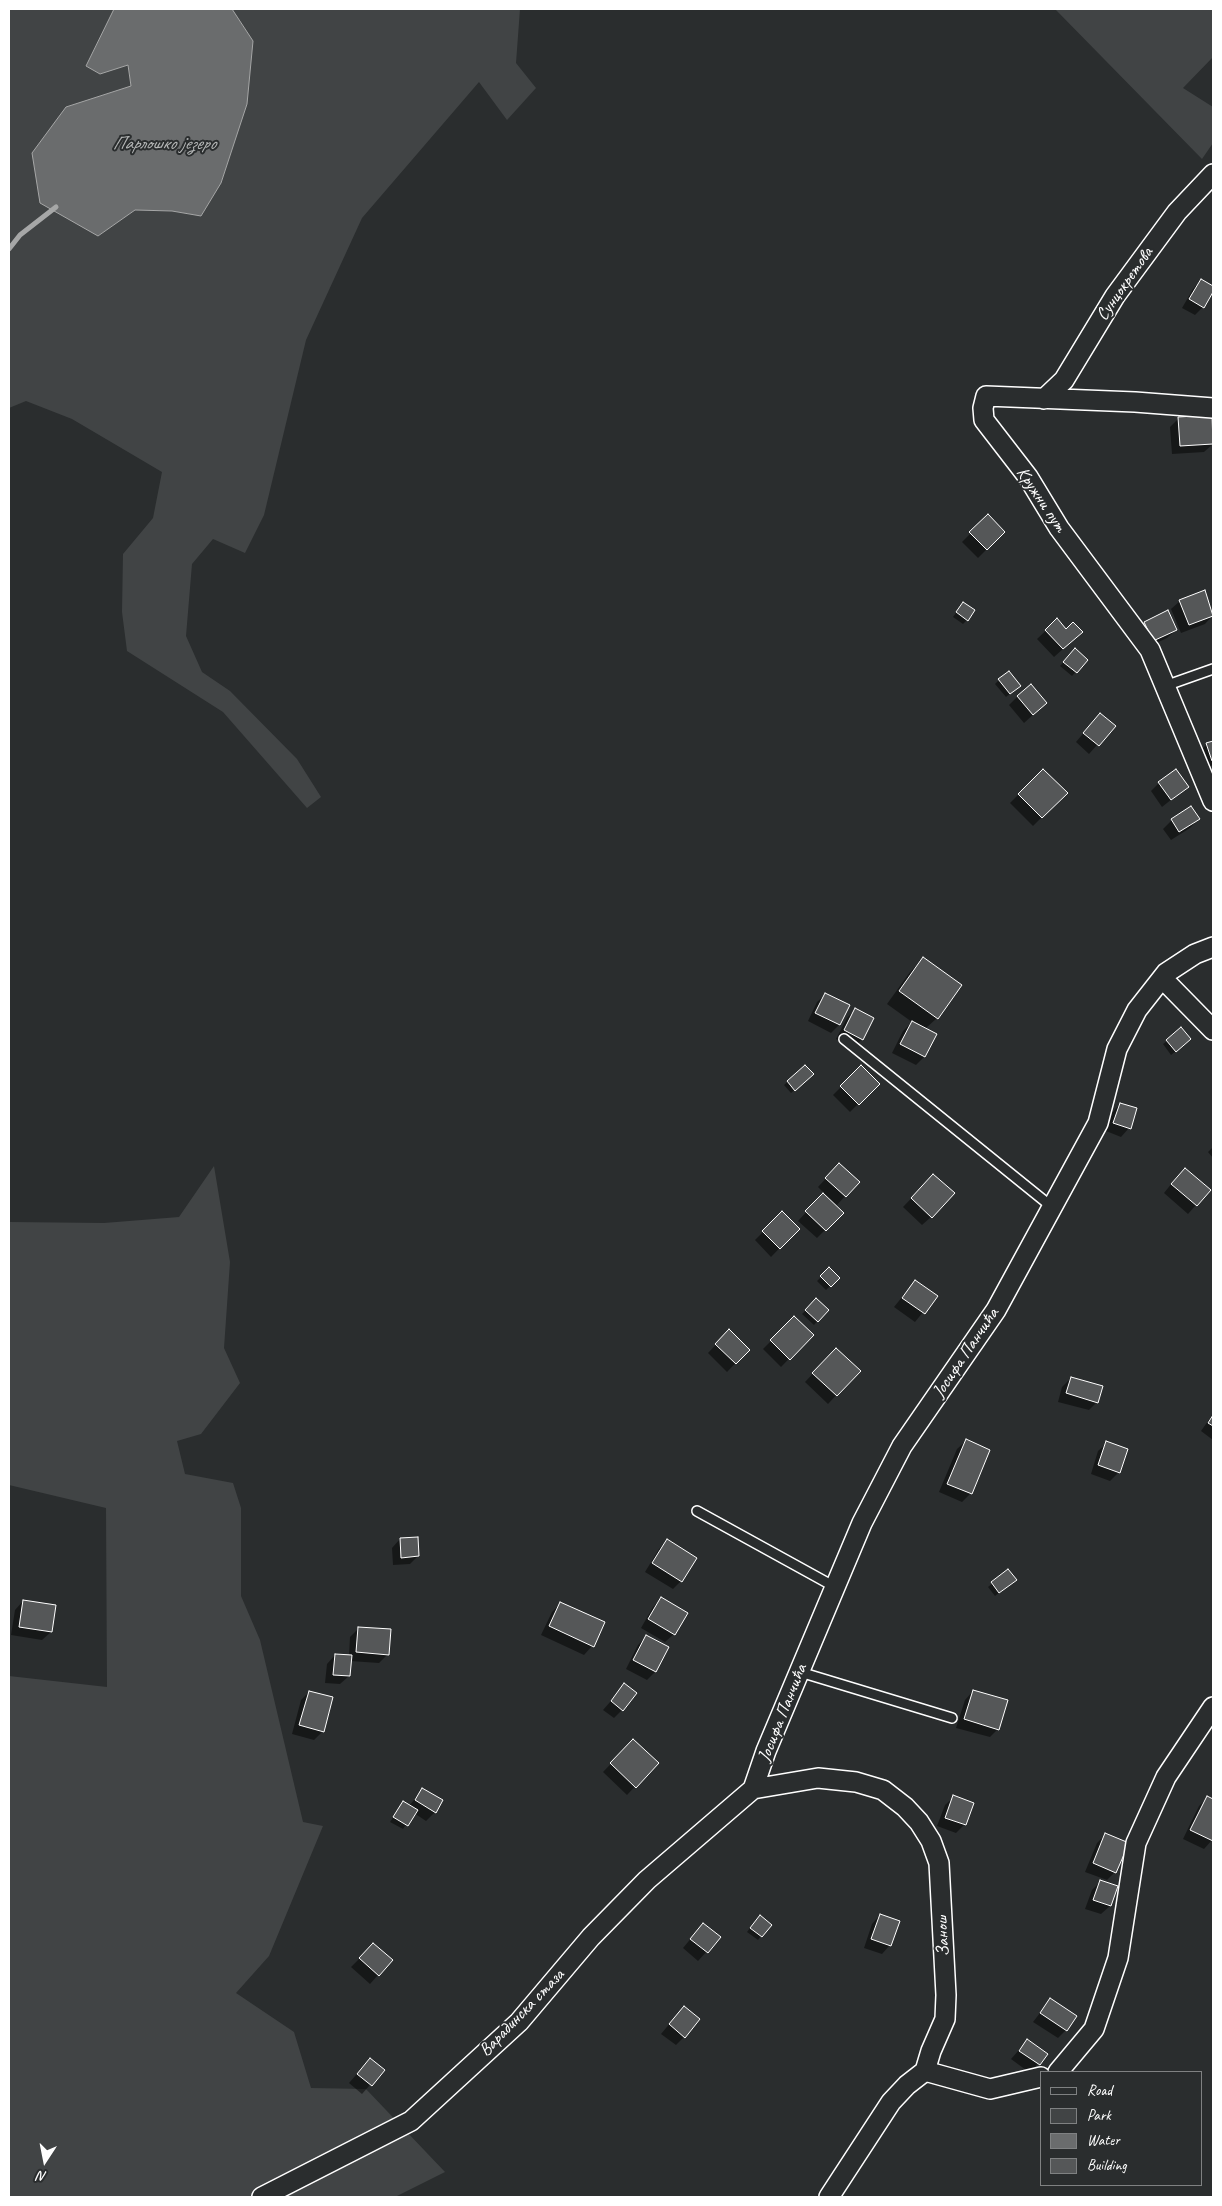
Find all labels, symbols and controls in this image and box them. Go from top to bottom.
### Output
water label: Парлошко језеро [113,133,215,155]
street label: Сунцокретова [1092,243,1158,325]
street label: Кружни пут [1011,463,1071,537]
street label: Јосифа Панчића [928,1304,1004,1402]
street label: Јосифа Панчића [754,1661,812,1765]
street label: Занош [931,1915,955,1957]
street label: Варадинска стаза [475,1965,569,2061]
legend [1040,2071,1202,2186]
text: Road [1087,2081,1112,2100]
text: Park [1087,2106,1111,2125]
text: Water [1087,2131,1120,2150]
north arrow [20,2136,70,2186]
text: Building [1087,2156,1126,2175]
text: N [36,2167,48,2185]

